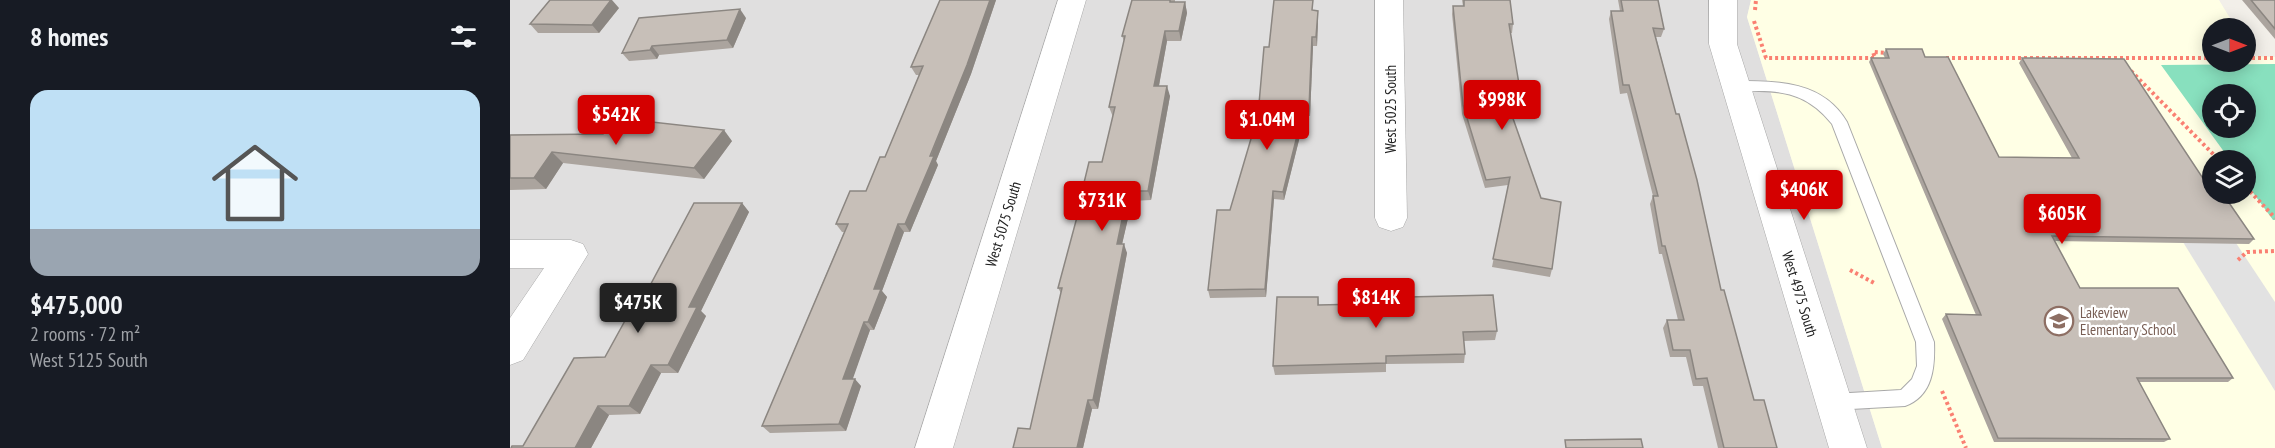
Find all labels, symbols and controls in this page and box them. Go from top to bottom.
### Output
north arrow [2202,18,2256,72]
map controls [2202,18,2256,204]
text: 8 homes [30,20,108,53]
icon: filters [447,20,480,53]
street label: West 5025 South [1381,65,1400,153]
pin: $998K [1460,80,1544,131]
button: locate [2202,84,2256,138]
text: $998K [1478,86,1526,112]
pin: $542K [574,95,658,146]
pin: $1.04M [1218,100,1316,151]
text: $542K [592,101,640,127]
text: $1.04M [1239,106,1295,132]
icon: home [201,129,309,237]
button: layers [2202,150,2256,204]
pin: $406K [1762,170,1846,221]
text: $406K [1780,176,1828,202]
street label: West 5075 South [981,179,1025,269]
pin: $731K [1060,181,1144,232]
text: $731K [1078,187,1126,213]
pin: $605K [2020,194,2104,245]
text: $605K [2038,200,2086,226]
street label: West 4975 South [1778,249,1822,339]
pin: $814K [1334,278,1418,329]
pin: $475K [596,283,680,334]
text: $814K [1352,284,1400,310]
text: $475,000 [30,288,123,321]
text: $475K [614,289,662,315]
place label: Lakeview Elementary School [2080,303,2177,339]
school or university icon: Lakeview Elementary School [2043,305,2075,337]
text: 2 rooms · 72 m² [30,321,140,347]
text: West 5125 South [30,347,148,373]

